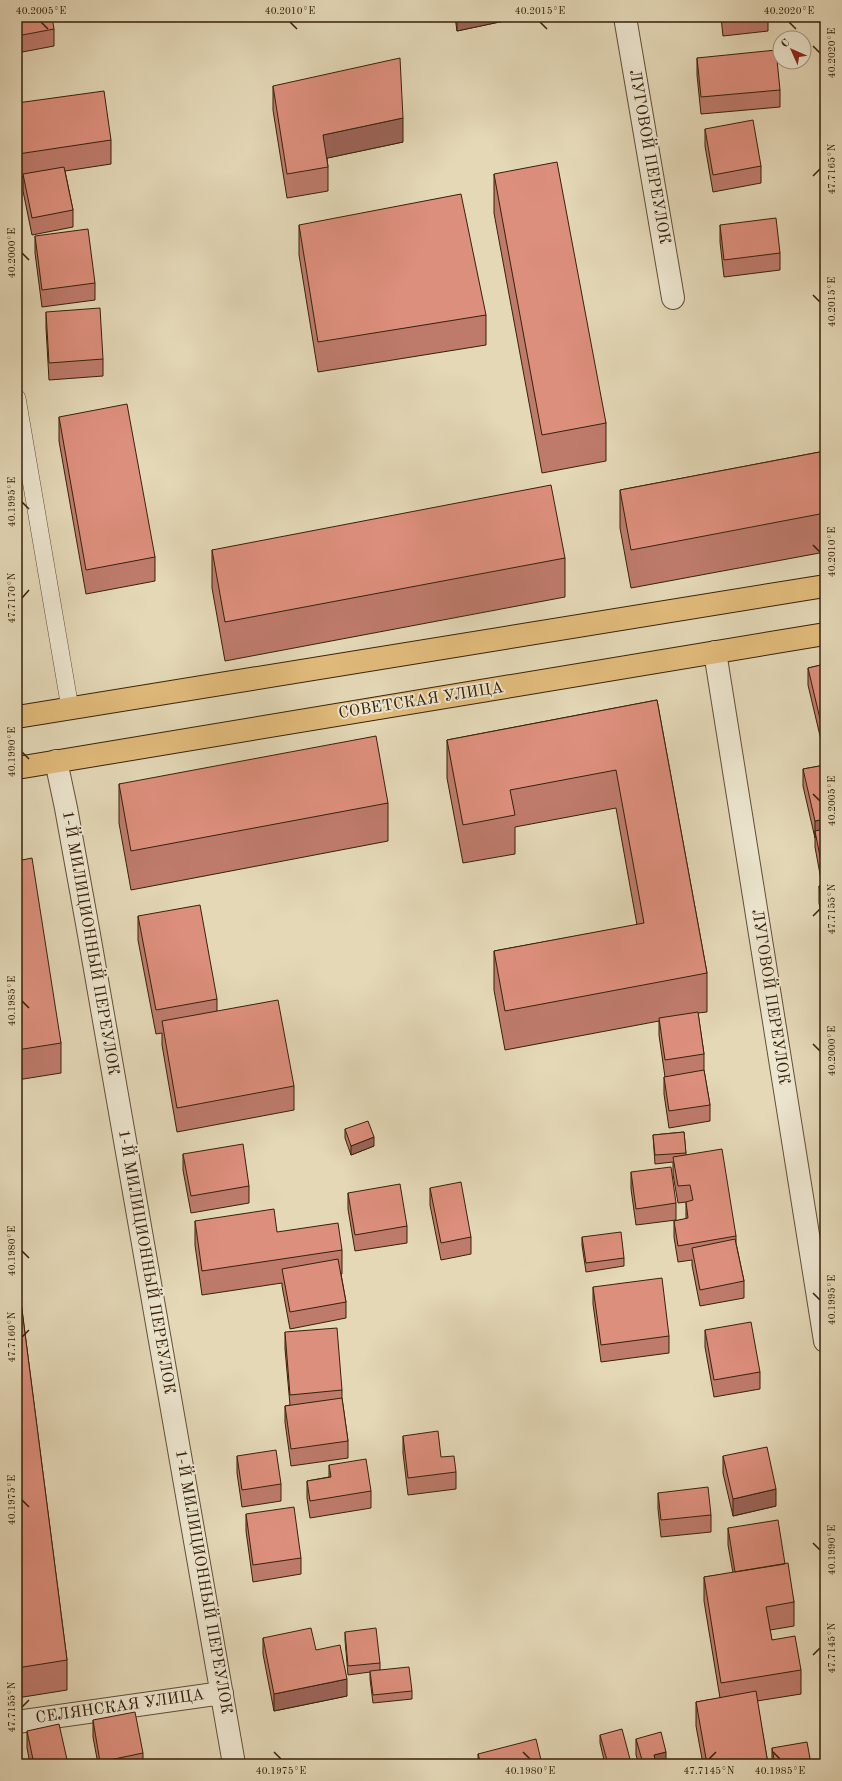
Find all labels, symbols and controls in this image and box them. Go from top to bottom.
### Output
text: 40.2005°E [16,6,66,16]
text: 40.2010°E [265,6,315,16]
text: 40.2015°E [515,6,565,16]
text: 40.2020°E [764,6,814,16]
text: 40.2020°E [827,28,837,78]
north arrow [772,30,812,70]
text: С [780,38,792,50]
street label: ЛУГОВОЙ ПЕРЕУЛОК [626,68,676,246]
text: 47.7165°N [827,143,837,195]
text: 40.2000°E [7,228,17,278]
text: 40.2015°E [827,277,837,327]
text: 40.1995°E [7,477,17,527]
text: 40.2010°E [827,527,837,577]
text: 47.7170°N [7,572,17,624]
street label: СОВЕТСКАЯ УЛИЦА [337,680,505,722]
text: 40.1990°E [7,727,17,777]
text: 40.2005°E [827,776,837,826]
street label: 1-Й МИЛИЦИОННЫЙ ПЕРЕУЛОК [59,809,125,1077]
text: 47.7155°N [827,883,837,935]
street label: ЛУГОВОЙ ПЕРЕУЛОК [748,908,796,1086]
text: 40.1985°E [7,976,17,1026]
text: 40.2000°E [827,1026,837,1076]
street label: 1-Й МИЛИЦИОННЫЙ ПЕРЕУЛОК [115,1128,181,1396]
text: 40.1980°E [7,1226,17,1276]
text: 40.1995°E [827,1275,837,1325]
text: 47.7160°N [7,1311,17,1363]
street label: 1-Й МИЛИЦИОННЫЙ ПЕРЕУЛОК [172,1448,238,1716]
text: 40.1975°E [7,1475,17,1525]
text: 40.1990°E [827,1525,837,1575]
text: 47.7145°N [827,1622,837,1674]
text: 47.7155°N [7,1681,17,1733]
street label: СЕЛЯНСКАЯ УЛИЦА [35,1687,205,1727]
text: 40.1975°E [256,1766,306,1776]
text: 40.1980°E [505,1766,555,1776]
text: 47.7145°N [683,1766,735,1776]
text: 40.1985°E [755,1766,805,1776]

